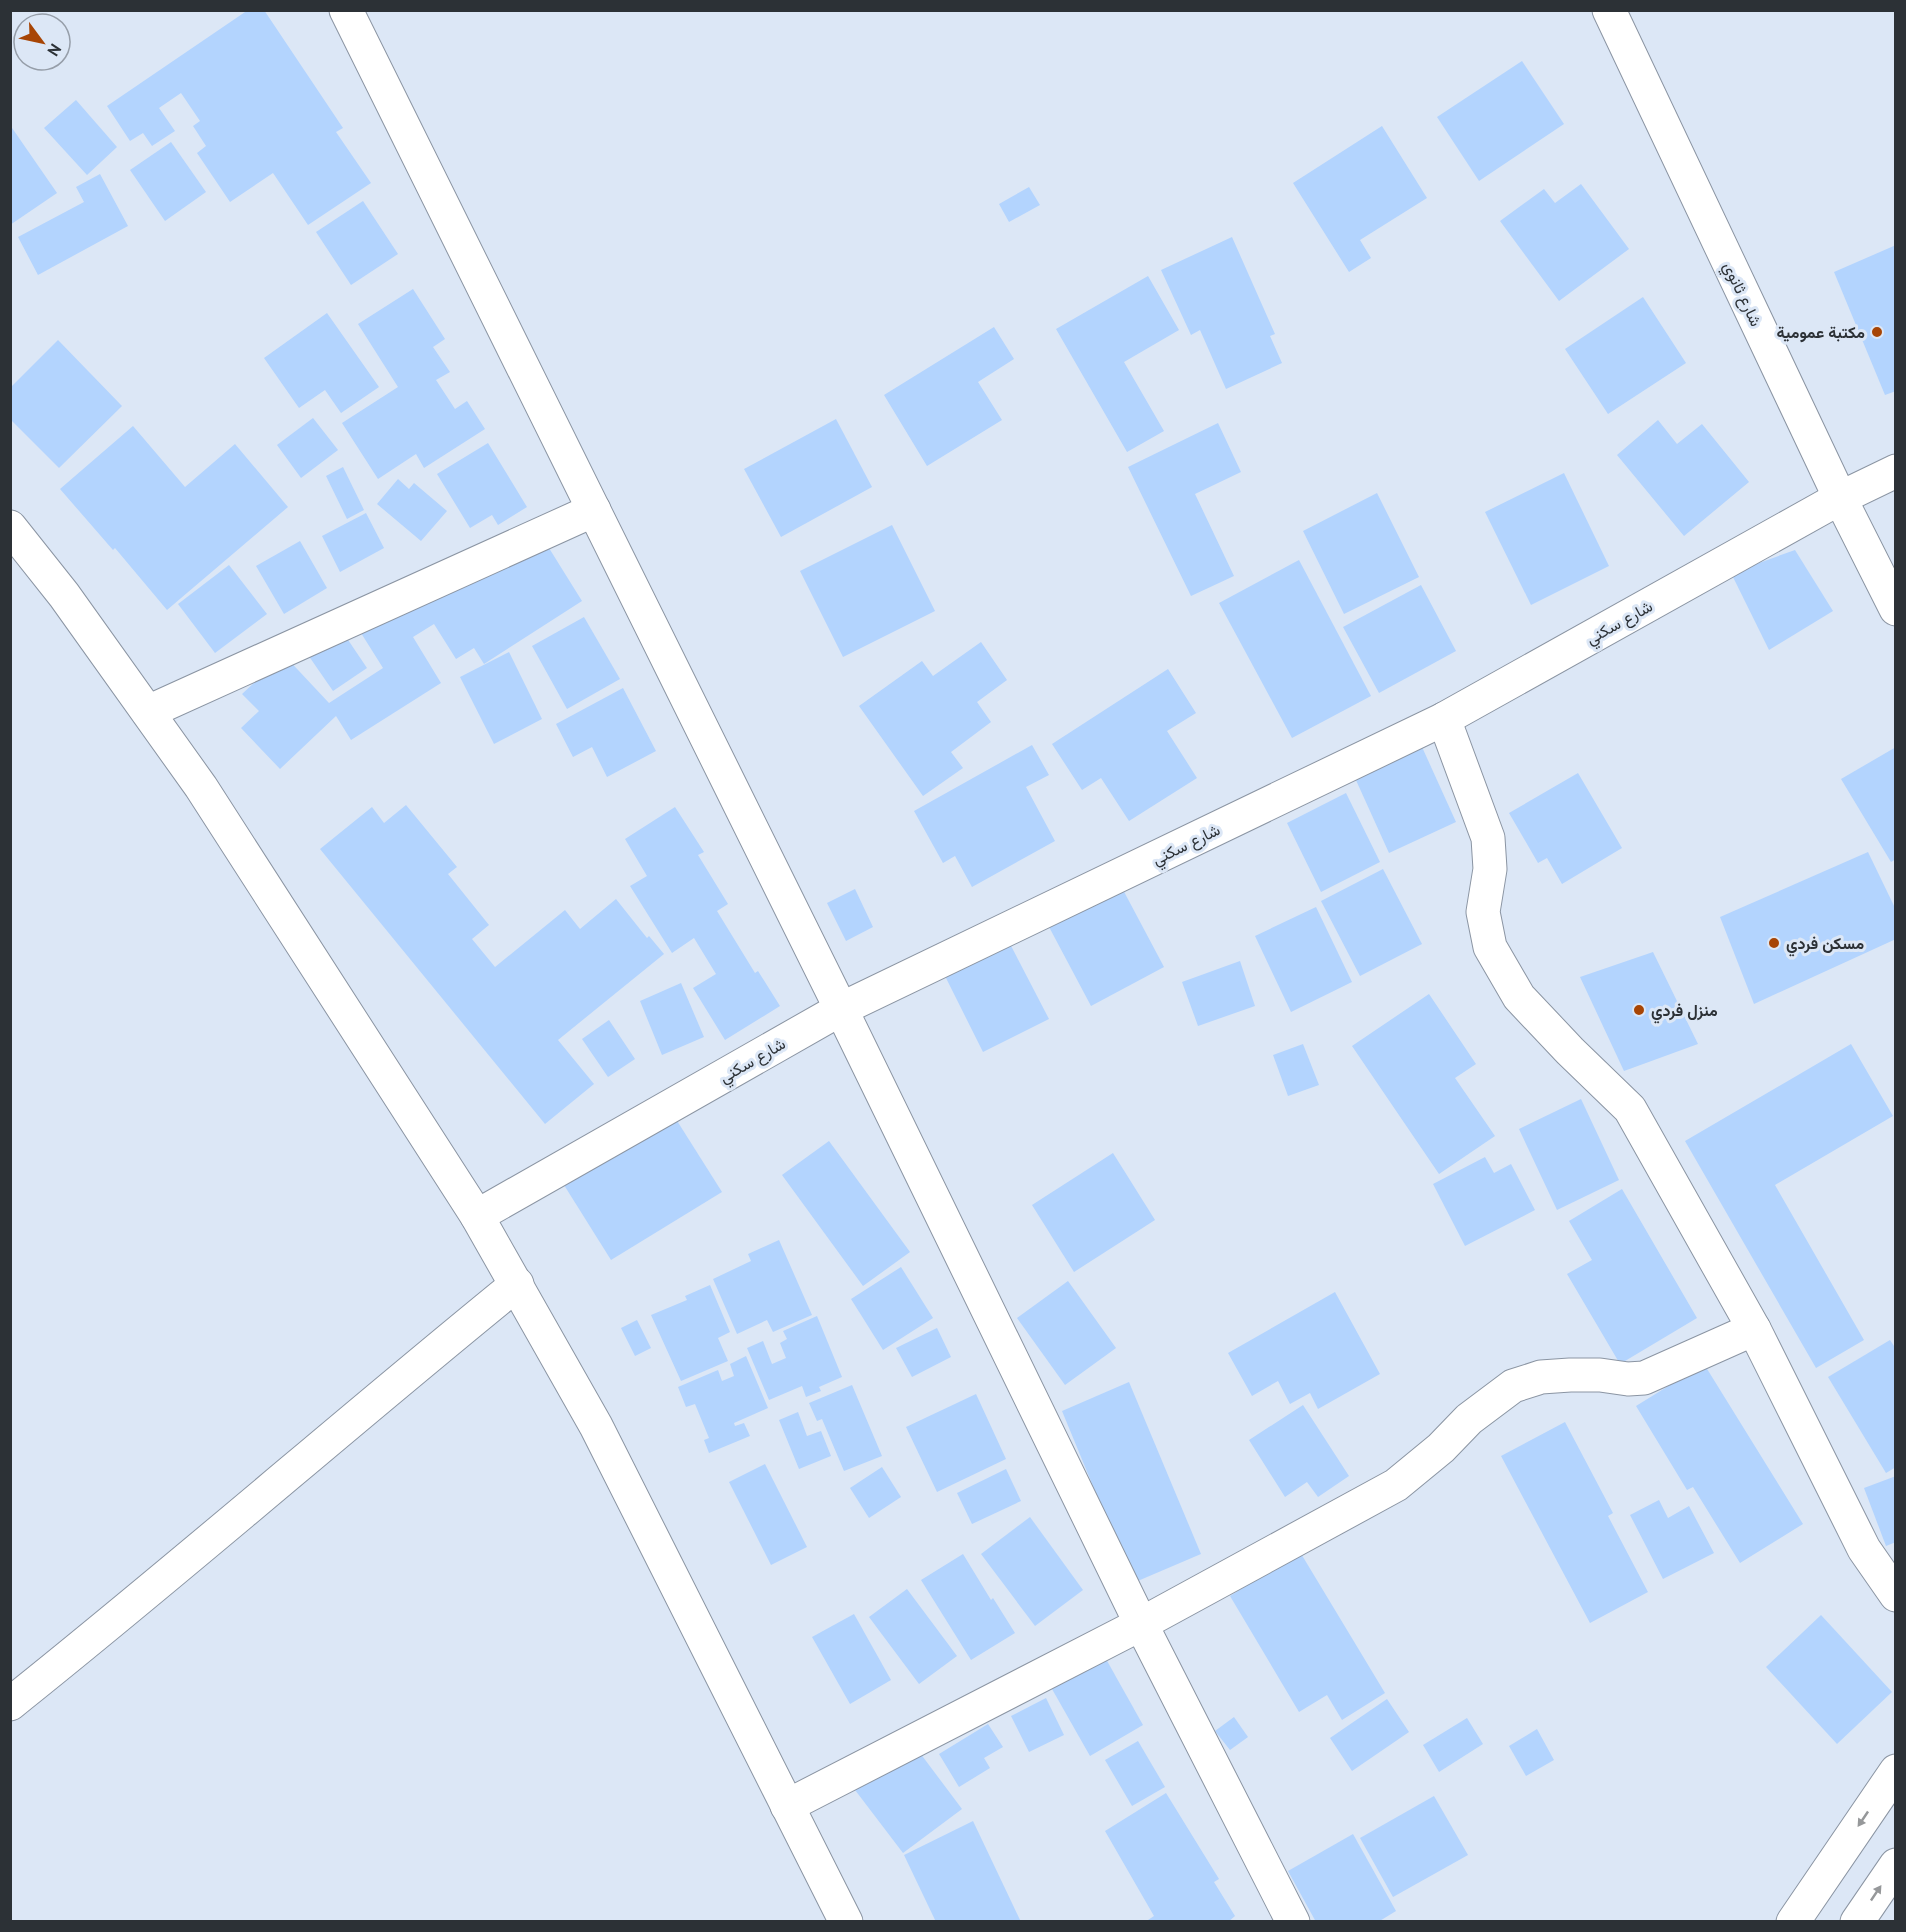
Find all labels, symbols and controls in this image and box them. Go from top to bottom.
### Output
north arrow [12,12,72,72]
text: N [43,40,66,60]
street label: شارع ثانوي [1716,259,1767,331]
place label: مكتبة عمومية [1776,322,1865,343]
marker: مكتبة عمومية [1870,325,1884,339]
street label: شارع سكني [1582,596,1658,652]
street label: شارع سكني [1149,819,1225,873]
place label: مسكن فردي [1786,933,1865,957]
marker: مسكن فردي [1767,936,1781,950]
place label: منزل فردي [1651,1000,1718,1024]
marker: منزل فردي [1632,1003,1646,1017]
street label: شارع سكني [715,1033,791,1090]
one-way arrow [1858,1811,1869,1827]
one-way arrow [1870,1886,1882,1902]

